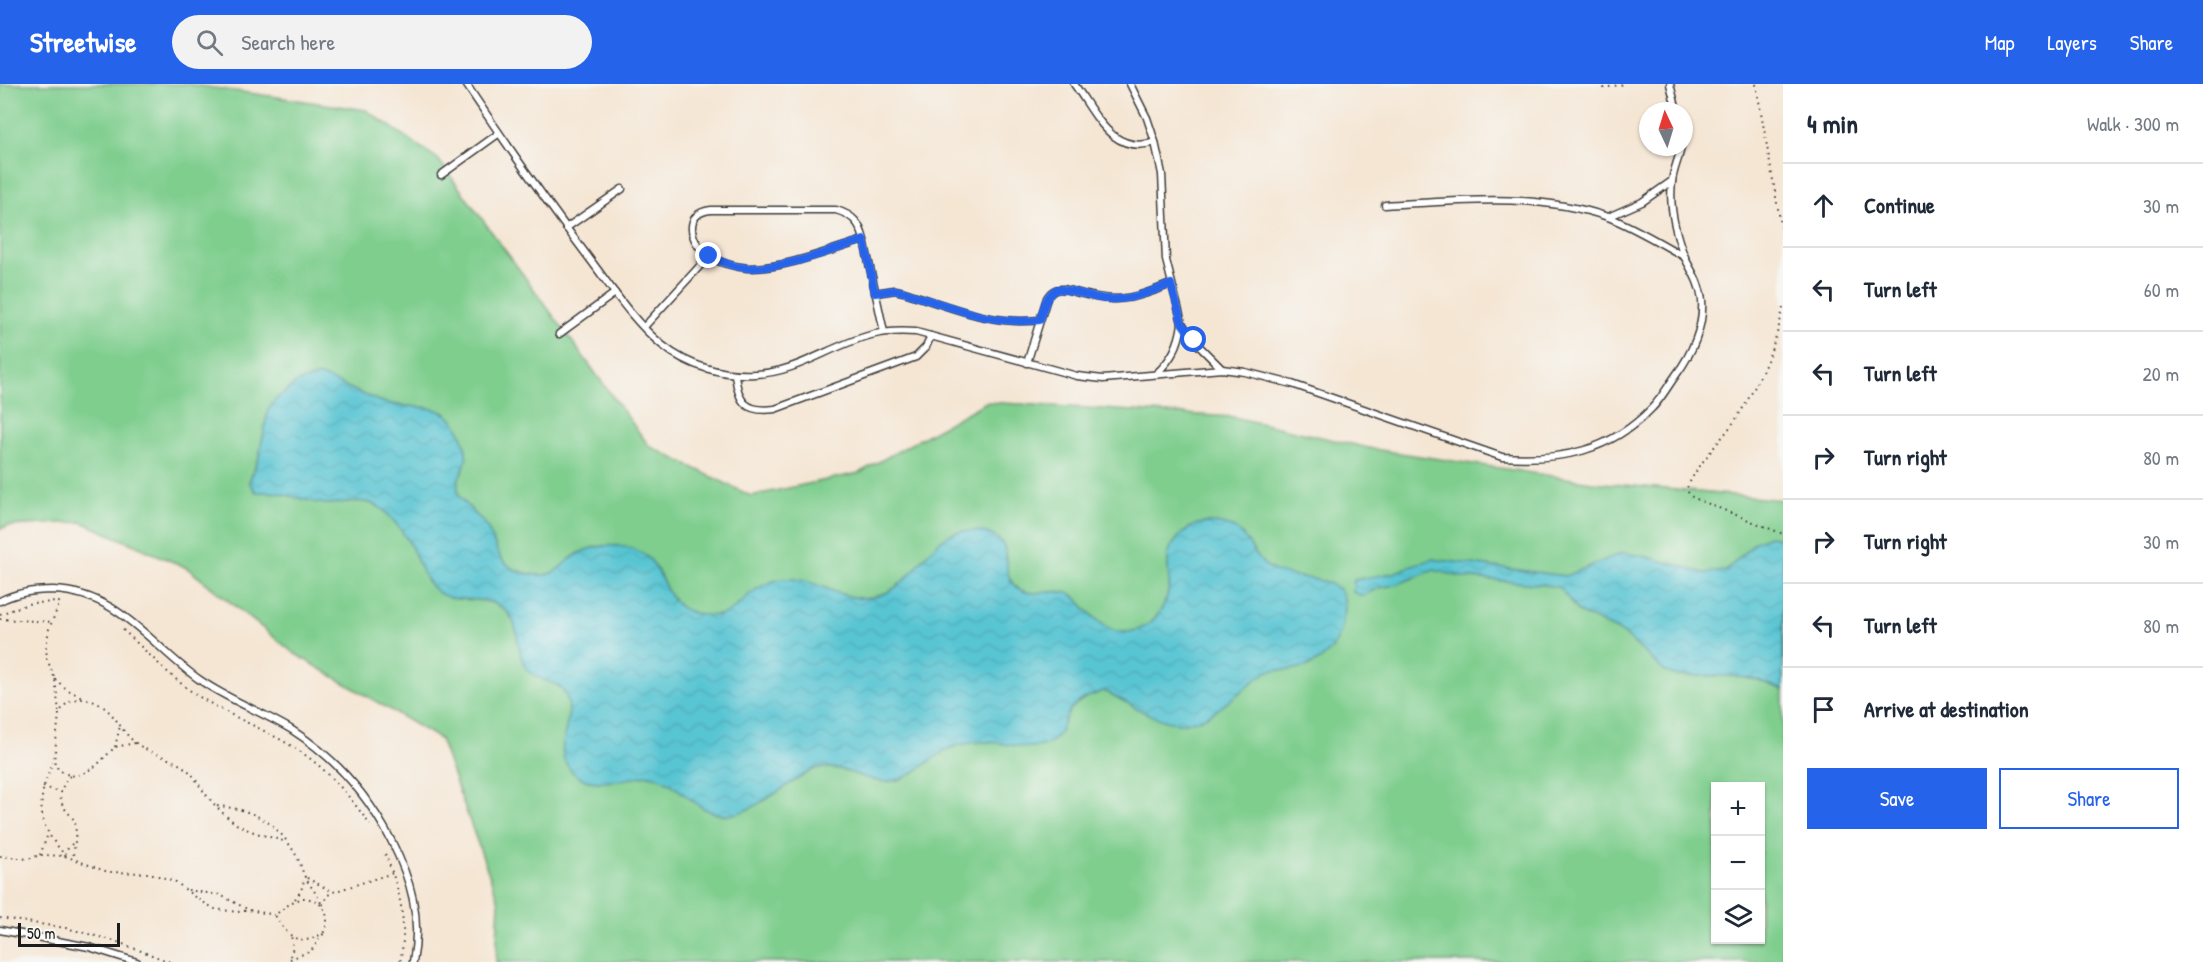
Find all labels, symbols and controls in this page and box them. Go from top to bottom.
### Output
search box [172,15,592,69]
text: Streetwise [30,23,136,61]
icon: search [193,26,226,59]
text: Search here [241,27,335,57]
text: Map [1985,28,2014,57]
text: Layers [2047,28,2097,57]
text: Share [2130,28,2173,57]
north arrow [1639,102,1693,156]
text: 4 min [1807,106,1858,141]
text: Walk · 300 m [2087,110,2179,137]
icon: ahead [1807,189,1840,222]
text: Continue [1864,190,1935,220]
text: 30 m [2143,192,2179,219]
route end [695,242,721,268]
icon: left [1807,273,1840,306]
text: Turn left [1864,274,1937,304]
text: 60 m [2144,276,2179,303]
route start [1180,326,1206,352]
icon: left [1807,357,1840,390]
text: Turn left [1864,358,1937,388]
text: 20 m [2142,360,2179,387]
icon: right [1807,441,1840,474]
text: Turn right [1864,442,1947,472]
text: 80 m [2143,444,2179,471]
icon: right [1807,525,1840,558]
text: Turn right [1864,526,1947,556]
text: 30 m [2143,528,2179,555]
icon: left [1807,609,1840,642]
text: Turn left [1864,610,1937,640]
text: 80 m [2143,612,2179,639]
icon: arrive [1807,693,1840,726]
text: Arrive at destination [1864,694,2029,724]
button: Save [1807,768,1987,829]
button: Share [1999,768,2179,829]
map controls [1711,782,1765,944]
button: + [1711,782,1765,836]
button: − [1711,836,1765,890]
button: layers [1711,890,1765,944]
scale bar [18,920,120,948]
text: 50 m [27,922,56,944]

